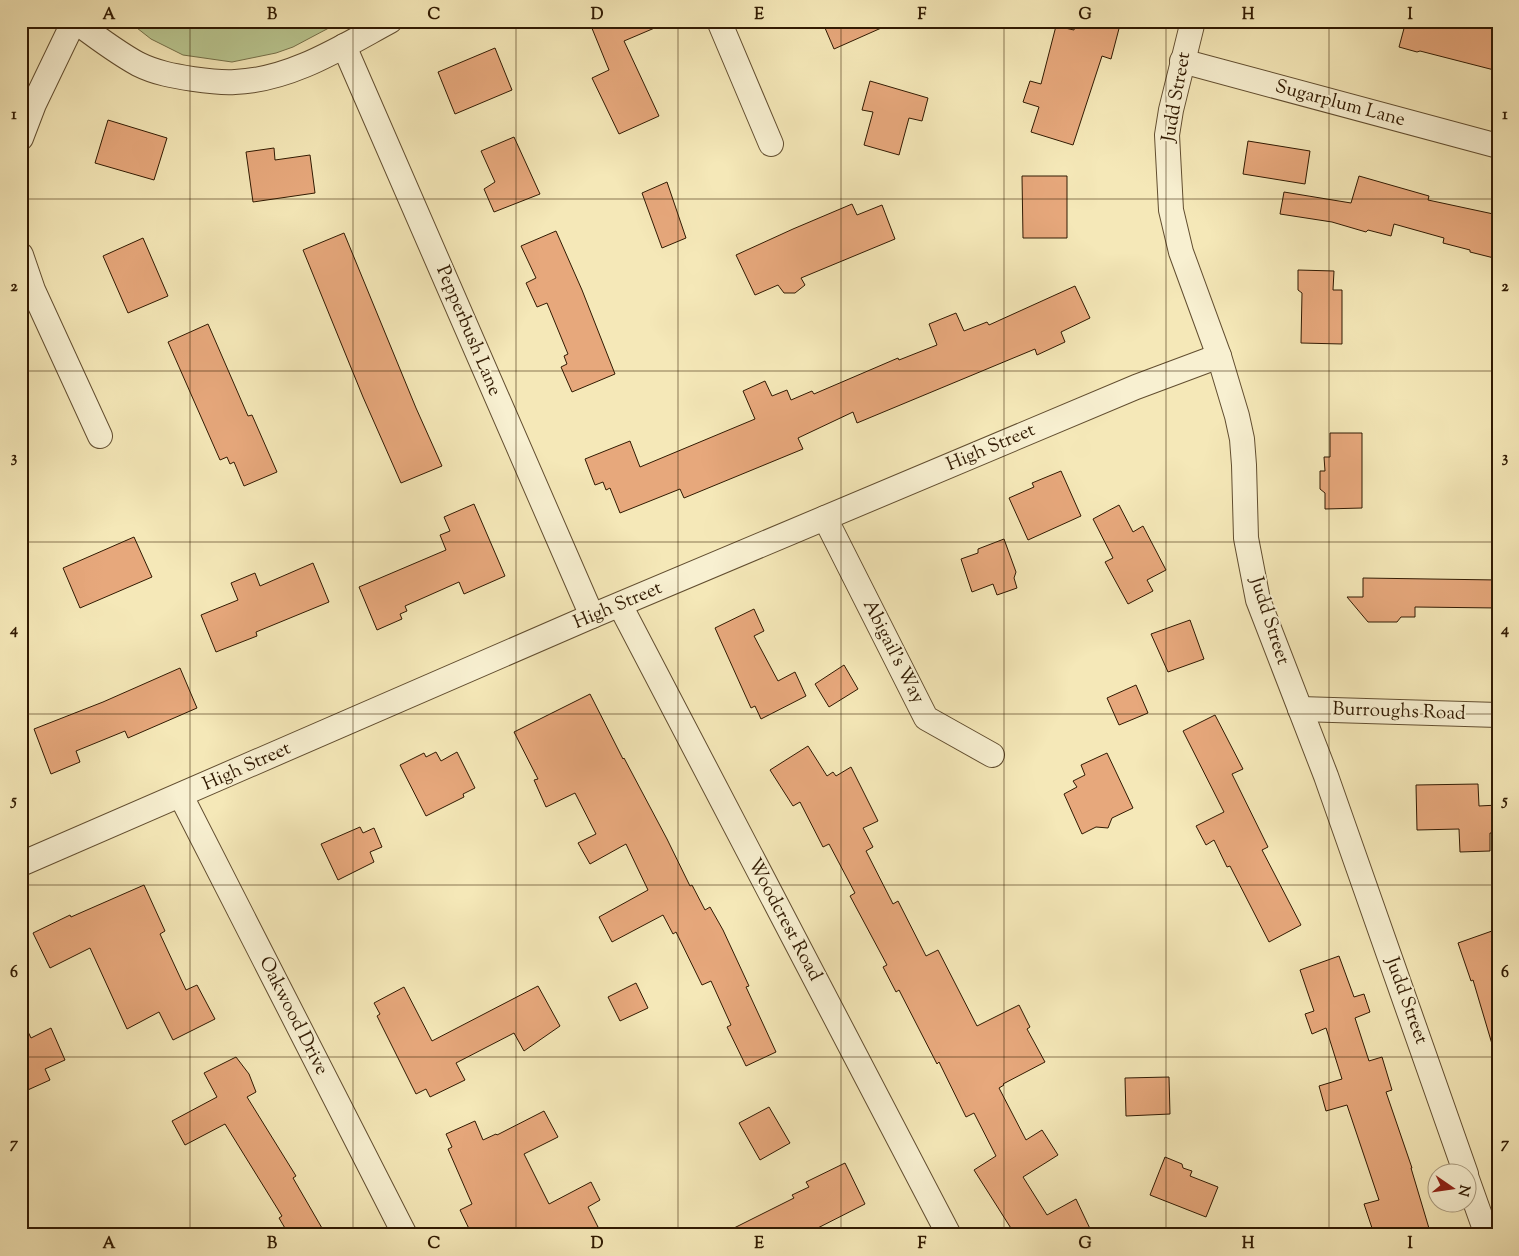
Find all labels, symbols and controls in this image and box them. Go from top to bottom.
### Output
text: A [103,4,116,27]
text: B [267,4,277,27]
text: C [428,4,441,27]
text: D [591,4,604,27]
text: E [754,4,764,27]
text: F [918,4,927,27]
text: G [1078,4,1092,27]
text: H [1242,4,1255,27]
text: I [1407,4,1413,27]
street label: Judd Street [1156,49,1198,145]
street label: Sugarplum Lane [1272,74,1408,134]
text: 1 [11,104,17,127]
text: 1 [1502,104,1508,127]
street label: Pepperbush Lane [428,262,508,401]
text: 2 [10,276,18,299]
text: 2 [1501,276,1509,299]
street label: High Street [943,417,1040,479]
text: 3 [11,447,18,470]
text: 3 [1502,447,1509,470]
street label: Judd Street [1242,573,1296,669]
street label: High Street [570,575,667,637]
street label: Abigail's Way [855,595,931,709]
text: 4 [9,619,18,642]
text: 4 [1500,619,1509,642]
street label: Burroughs Road [1332,696,1466,728]
street label: High Street [199,735,296,798]
text: 5 [9,790,17,813]
text: 5 [1500,790,1508,813]
street label: Woodcrest Road [740,854,828,987]
street label: Oakwood Drive [251,952,335,1080]
street label: Judd Street [1377,953,1434,1049]
text: 6 [10,962,18,985]
text: 6 [1501,962,1509,985]
text: 7 [10,1133,19,1156]
text: 7 [1501,1133,1510,1156]
north arrow [1426,1164,1476,1214]
text: N [1452,1183,1474,1198]
text: A [103,1233,116,1256]
text: B [267,1233,277,1256]
text: C [428,1233,441,1256]
text: D [591,1233,604,1256]
text: E [754,1233,764,1256]
text: F [918,1233,927,1256]
text: G [1078,1233,1092,1256]
text: H [1242,1233,1255,1256]
text: I [1407,1233,1413,1256]

